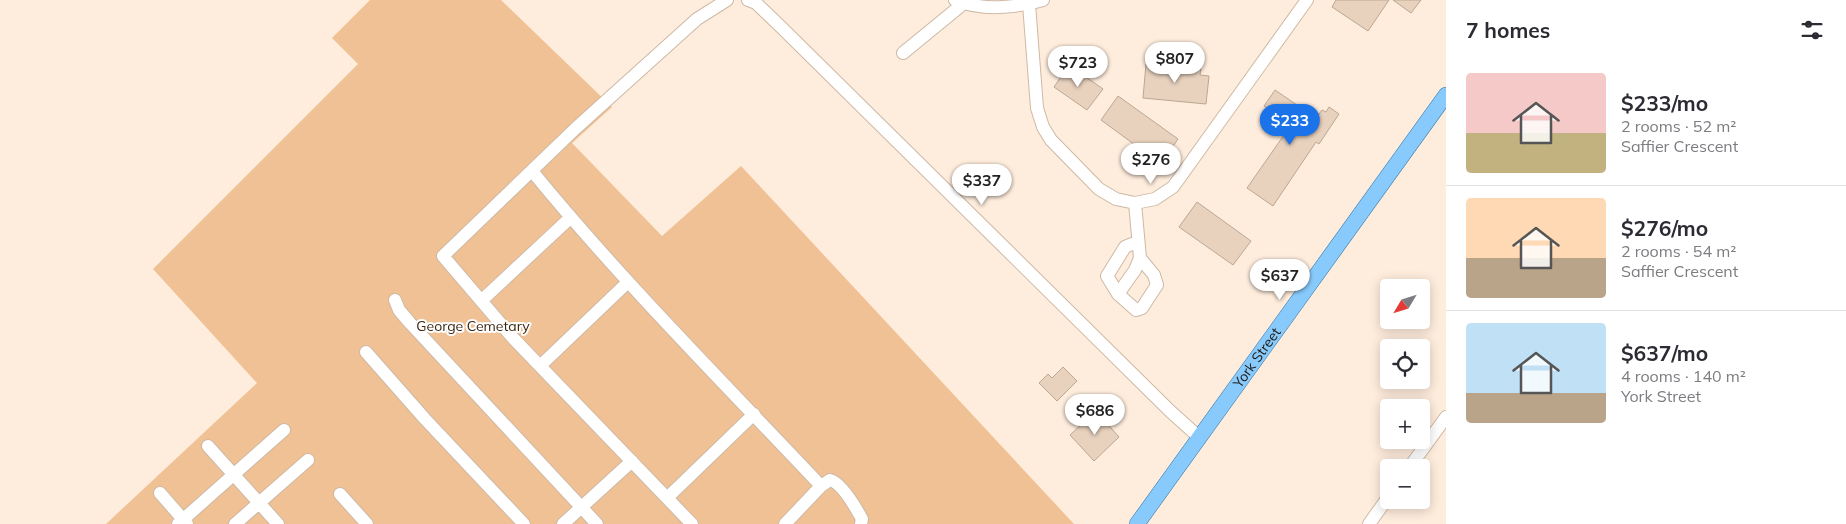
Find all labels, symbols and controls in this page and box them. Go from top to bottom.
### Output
icon: filters [1798,16,1826,44]
text: 7 homes [1466,17,1550,43]
pin: $807 [1145,42,1205,84]
pin: $723 [1048,46,1108,88]
text: $807 [1156,48,1194,68]
text: $723 [1059,52,1097,72]
text: $233/mo [1621,90,1708,116]
icon: home [1506,93,1566,153]
pin: $233 [1260,104,1320,146]
text: $233 [1271,110,1309,130]
text: 2 rooms · 52 m² [1621,116,1736,136]
text: Saffier Crescent [1621,136,1738,156]
pin: $276 [1121,142,1181,185]
text: $276 [1132,149,1170,169]
pin: $337 [952,164,1012,206]
text: $337 [963,170,1001,190]
text: $276/mo [1621,215,1708,241]
icon: home [1506,218,1566,278]
text: 2 rooms · 54 m² [1621,241,1736,261]
pin: $637 [1250,258,1310,301]
text: Saffier Crescent [1621,261,1738,281]
text: $637 [1261,265,1299,285]
north arrow [1380,279,1430,329]
map controls [1380,279,1430,509]
park label: George Cemetary [416,317,530,335]
street label: York Street [1228,324,1285,392]
button: locate [1380,339,1430,389]
text: $637/mo [1621,340,1708,366]
icon: home [1506,343,1566,403]
text: 4 rooms · 140 m² [1621,366,1746,386]
text: York Street [1621,386,1701,406]
pin: $686 [1065,394,1125,436]
button: + [1380,399,1430,449]
text: $686 [1076,400,1114,420]
button: − [1380,459,1430,509]

